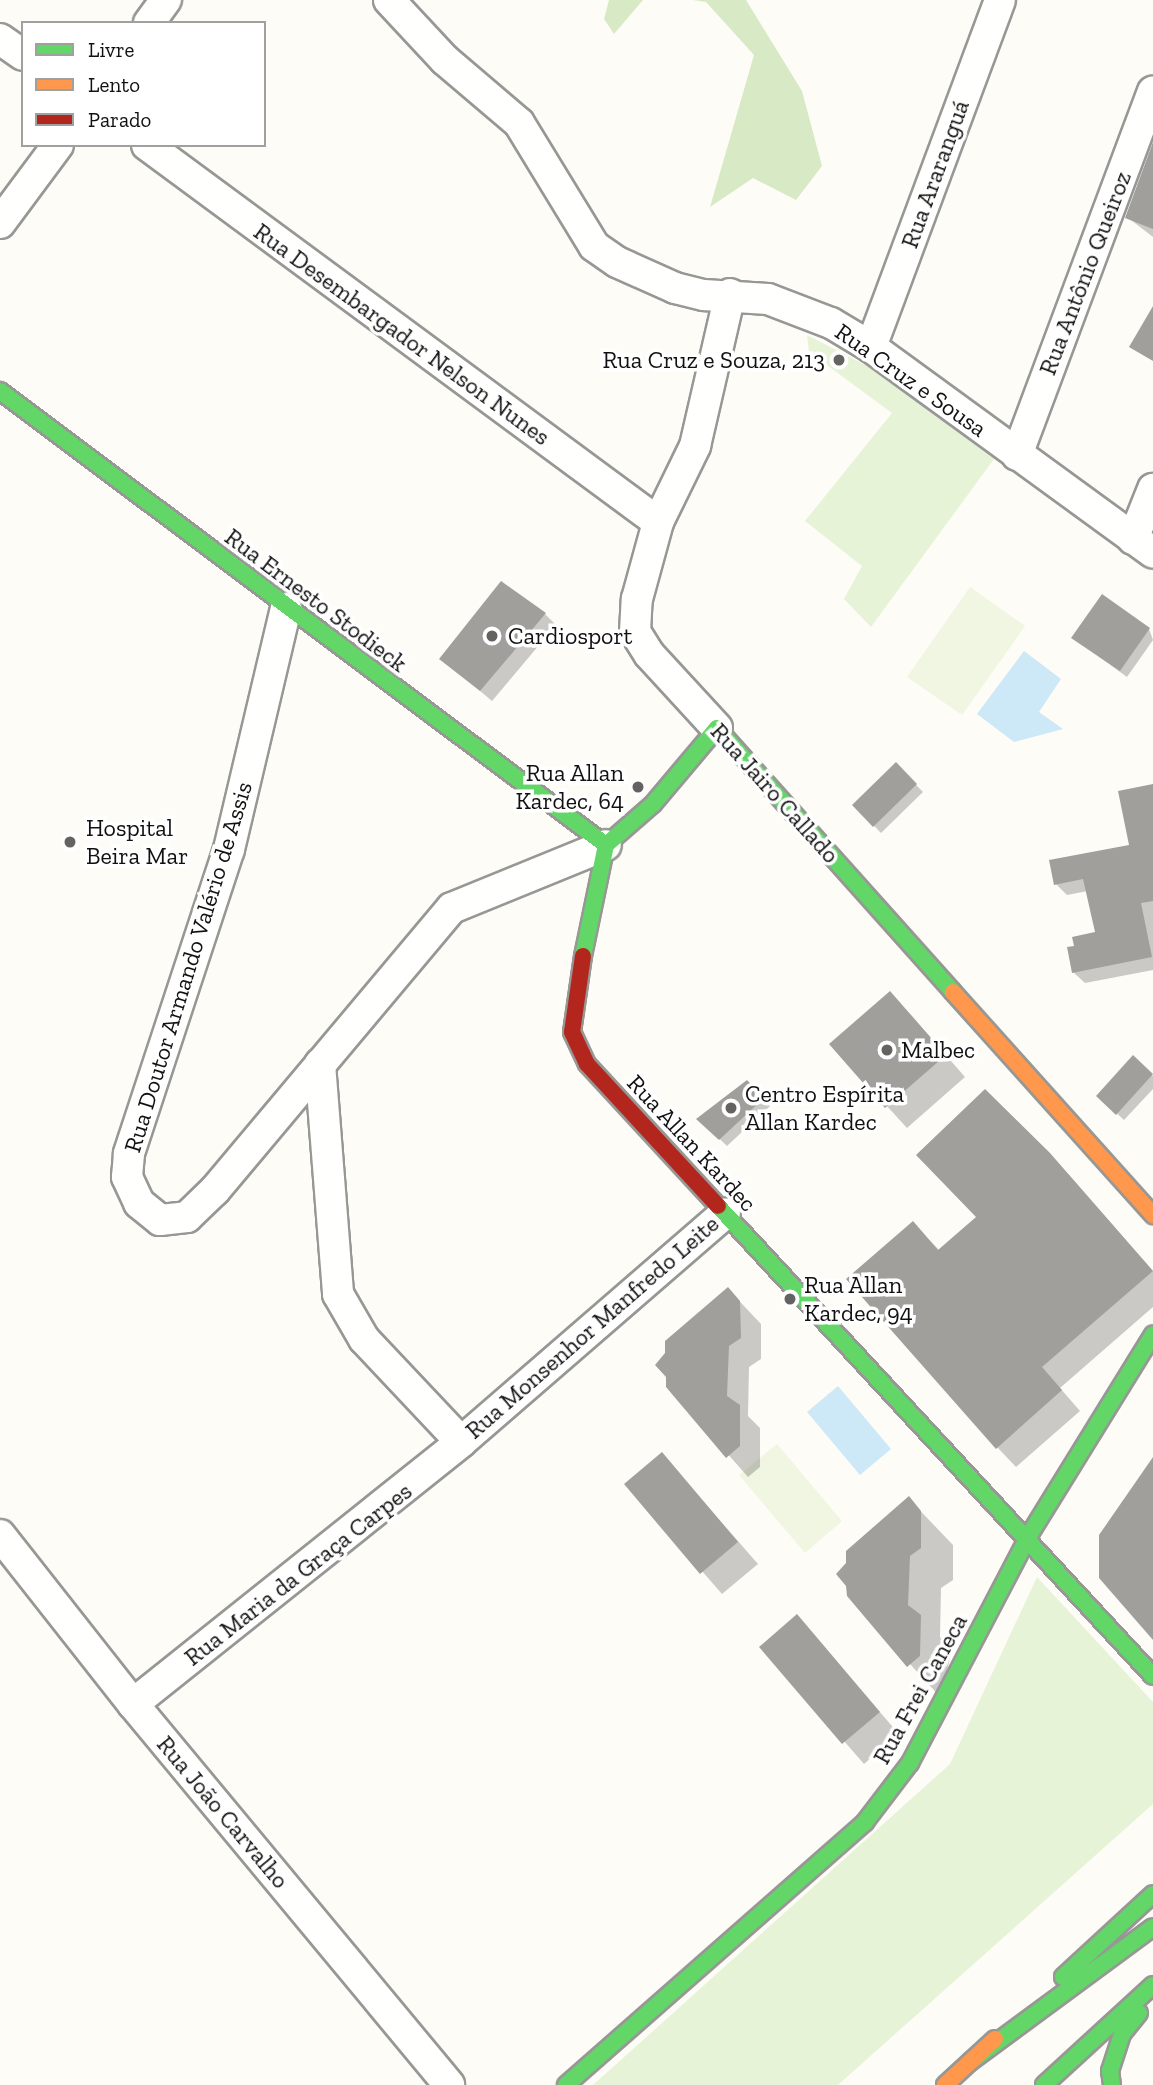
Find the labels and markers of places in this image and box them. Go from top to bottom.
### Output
place label: Rua Cruz e Souza, 213 [602,346,825,374]
marker: Rua Cruz e Souza, 213 [831,352,847,368]
place label: Cardiosport [508,622,632,650]
marker: Cardiosport [482,626,502,646]
place label: Rua Allan Kardec, 64 [515,759,624,815]
marker: Rua Allan Kardec, 64 [630,779,646,795]
place label: Hospital Beira Mar [86,814,188,870]
marker: Hospital Beira Mar [60,832,80,852]
place label: Malbec [901,1036,975,1064]
marker: Malbec [879,1042,895,1058]
place label: Centro Espírita Allan Kardec [745,1080,904,1136]
marker: Centro Espírita Allan Kardec [723,1100,739,1116]
place label: Rua Allan Kardec, 94 [804,1271,913,1327]
marker: Rua Allan Kardec, 94 [782,1291,798,1307]

